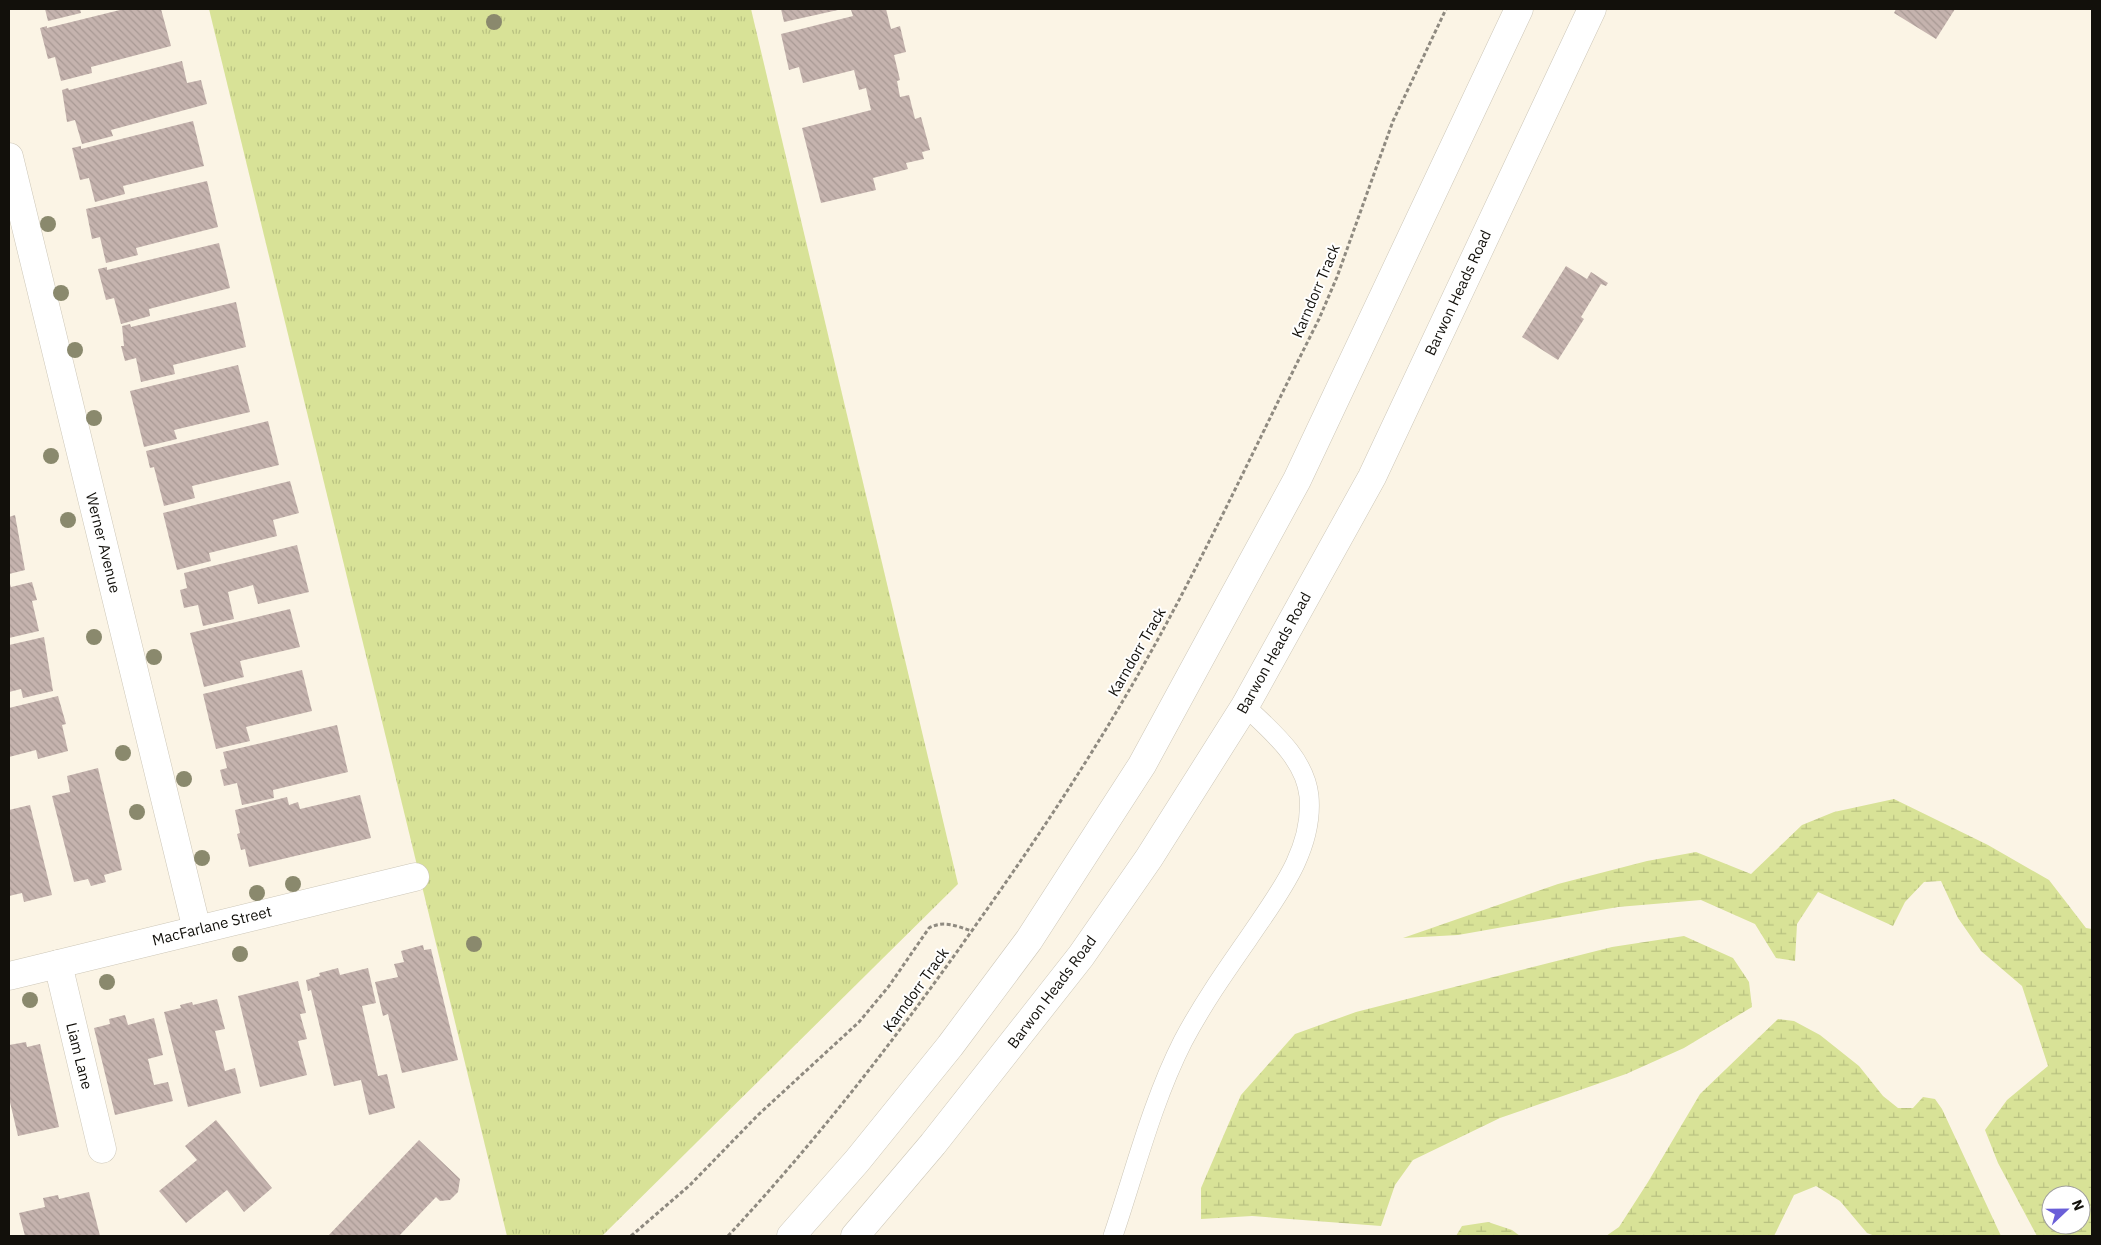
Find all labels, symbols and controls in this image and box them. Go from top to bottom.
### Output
street label: Barwon Heads Road [1420,227,1495,359]
street label: Karndorr Track [1287,241,1344,340]
street label: Werner Avenue [82,491,125,595]
street label: Barwon Heads Road [1232,589,1315,717]
street label: Karndorr Track [1103,604,1170,700]
street label: MacFarlane Street [150,901,274,950]
street label: Barwon Heads Road [1003,932,1100,1052]
street label: Karndorr Track [879,944,953,1036]
street label: Liam Lane [62,1020,97,1091]
north arrow [2041,1185,2091,1235]
text: N [2068,1197,2088,1213]

